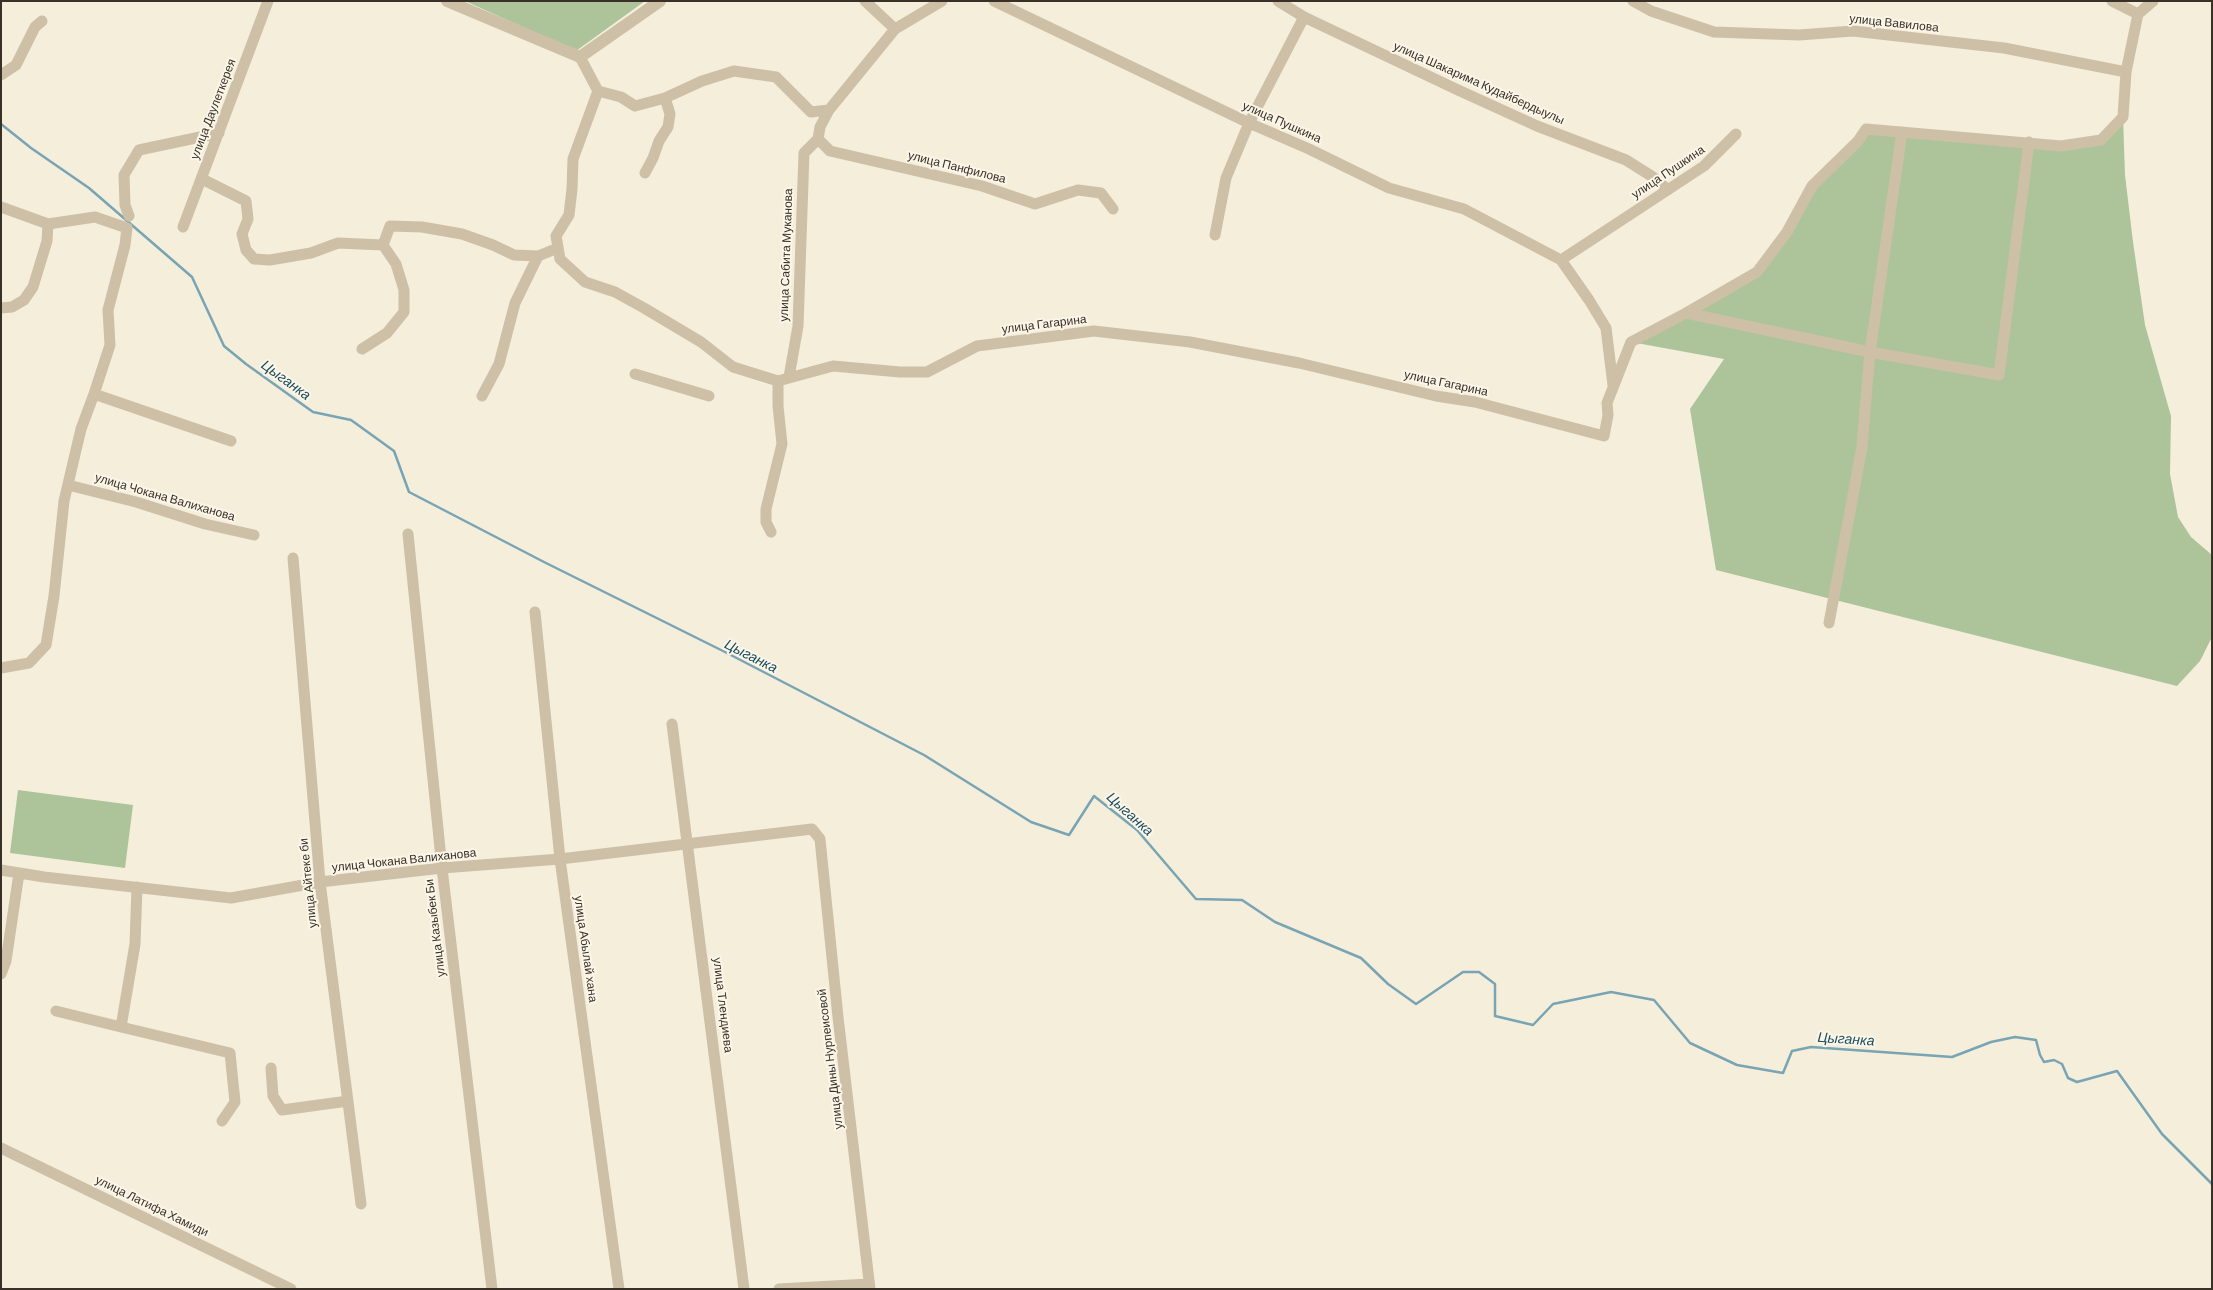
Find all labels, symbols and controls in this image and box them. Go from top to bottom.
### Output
street label: улица Вавилова [1849,11,1939,35]
street label: улица Шакарима Кудайбердыулы [1391,39,1567,127]
street label: улица Даулеткерея [187,57,239,161]
street label: улица Пушкина [1240,98,1324,146]
street label: улица Пушкина [1629,142,1707,202]
street label: улица Панфилова [906,148,1008,186]
street label: улица Сабита Муканова [776,188,796,322]
street label: улица Гагарина [1001,312,1087,336]
water label: Цыганка [258,356,314,404]
street label: улица Гагарина [1403,367,1489,399]
street label: улица Чокана Валиханова [93,470,237,524]
water label: Цыганка [722,636,780,676]
water label: Цыганка [1103,789,1157,839]
street label: улица Айтеке би [296,837,320,929]
street label: улица Чокана Валиханова [331,845,477,875]
street label: улица Казыбек Би [422,878,448,978]
street label: улица Абылай хана [571,895,601,1003]
street label: улица Тлендиева [710,957,736,1053]
street label: улица Дины Нурпеисовой [814,988,846,1130]
water label: Цыганка [1817,1029,1875,1049]
street label: улица Латифа Хамиди [93,1172,211,1240]

